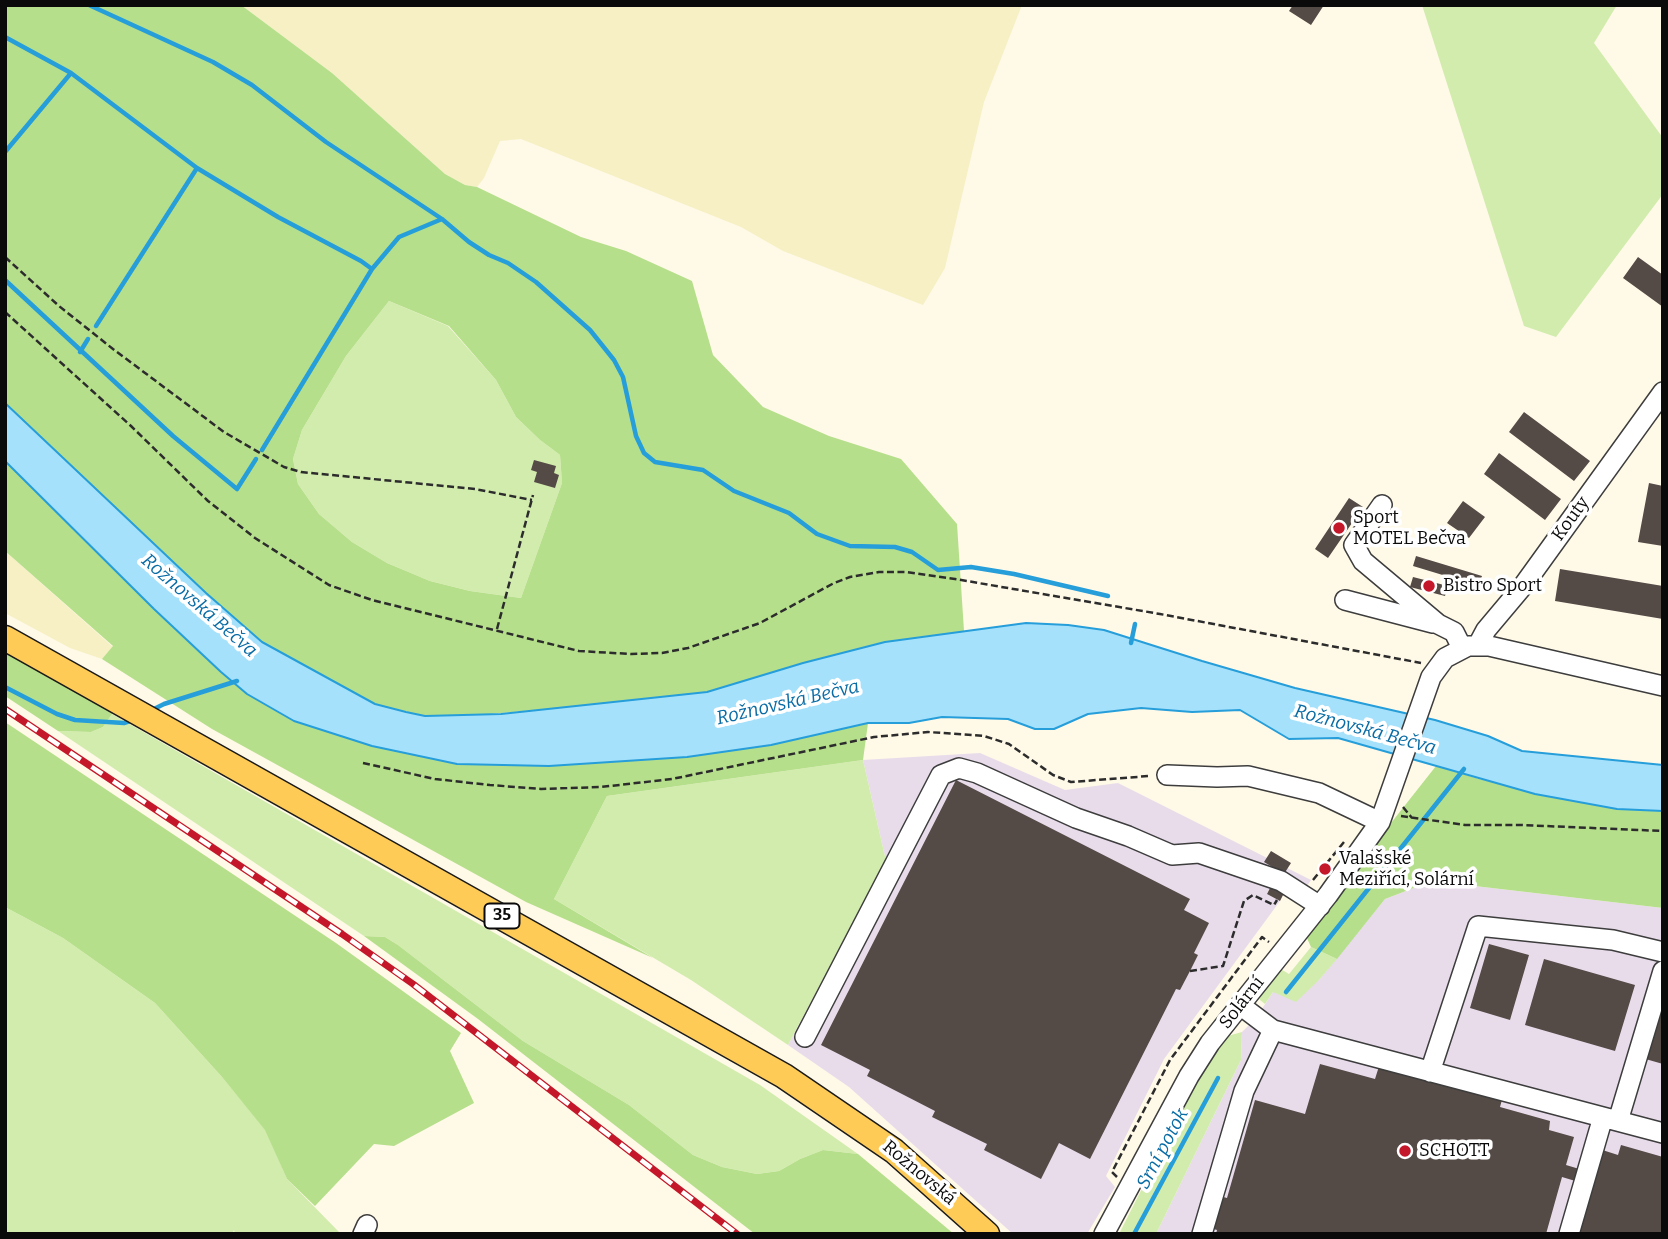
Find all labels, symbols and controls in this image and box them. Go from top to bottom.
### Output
street label: Kouty [1548,493,1594,545]
place label: Sport MOTEL Bečva [1353,507,1466,550]
marker: Sport MOTEL Bečva [1331,520,1347,536]
water label: Rožnovská Bečva [136,550,262,662]
place label: Bistro Sport [1443,575,1542,597]
marker: Bistro Sport [1421,578,1437,594]
water label: Rožnovská Bečva [714,675,862,731]
water label: Rožnovská Bečva [1292,700,1438,760]
place label: Valašské Meziřící, Solární [1339,848,1474,890]
marker: Valašské Meziřící, Solární [1317,861,1333,877]
road number: 35 [484,904,520,928]
street label: Solární [1215,973,1269,1033]
water label: Srní potok [1132,1105,1194,1193]
street label: Rožnovská [878,1136,960,1210]
place label: SCHOTT [1419,1140,1489,1162]
marker: SCHOTT [1397,1143,1413,1159]

